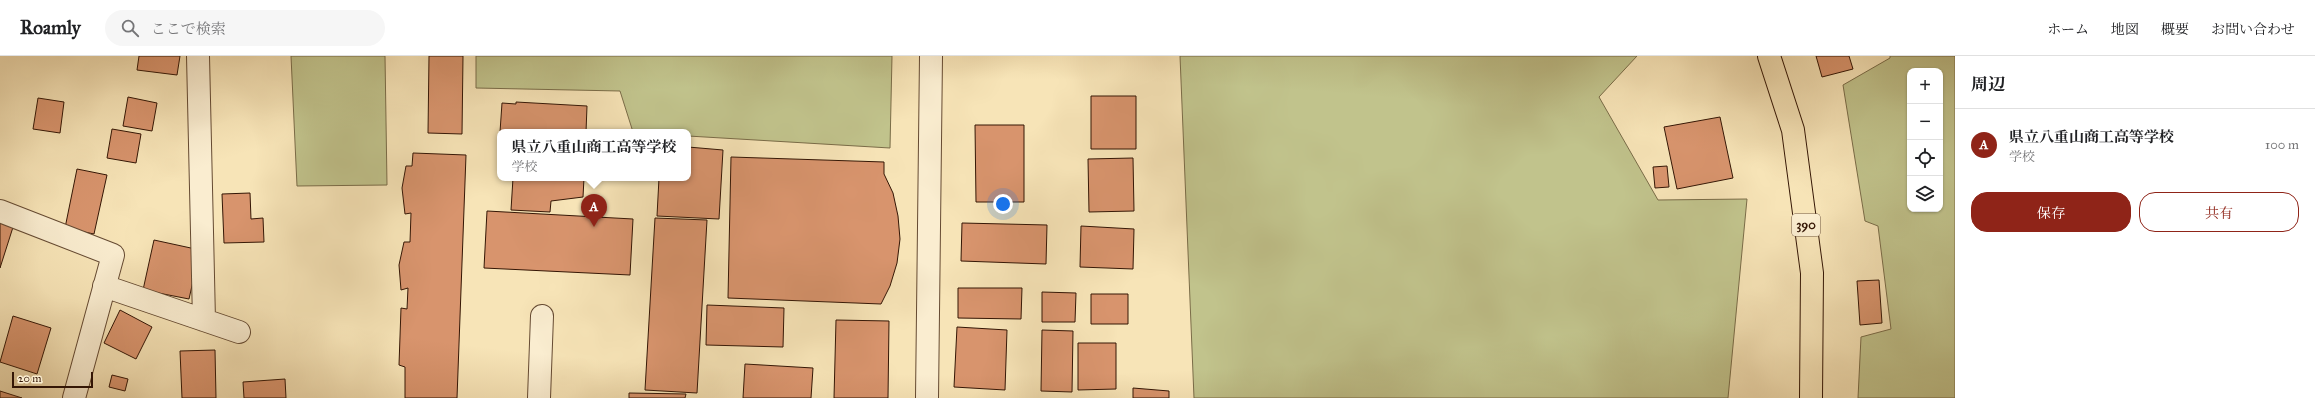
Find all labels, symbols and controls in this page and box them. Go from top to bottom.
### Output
search box [105,10,385,46]
text: Roamly [20,16,81,39]
icon: search [119,17,141,39]
text: ここで検索 [151,20,226,38]
text: ホーム [2047,21,2089,38]
text: 地図 [2111,21,2139,38]
text: 概要 [2161,21,2189,38]
text: お問い合わせ [2211,21,2295,38]
map controls [1907,68,1943,212]
button: + [1907,68,1943,104]
text: 周辺 [1971,74,2005,95]
button: − [1907,104,1943,140]
text: 県立八重山商工高等学校 [2009,128,2174,146]
popup [497,129,691,181]
text: A [1980,137,1988,153]
text: 100 m [2265,137,2299,153]
text: 県立八重山商工高等学校 [511,138,677,156]
button: locate [1907,140,1943,176]
text: 学校 [2009,149,2035,165]
text: 学校 [511,159,538,175]
button: layers [1907,176,1943,212]
button: 保存 [1971,192,2131,232]
button: 共有 [2139,192,2299,232]
pin: A [581,194,607,227]
your location [993,194,1013,214]
road number: 390 [1792,214,1820,236]
scale bar [12,370,93,389]
text: 20 m [18,372,41,385]

